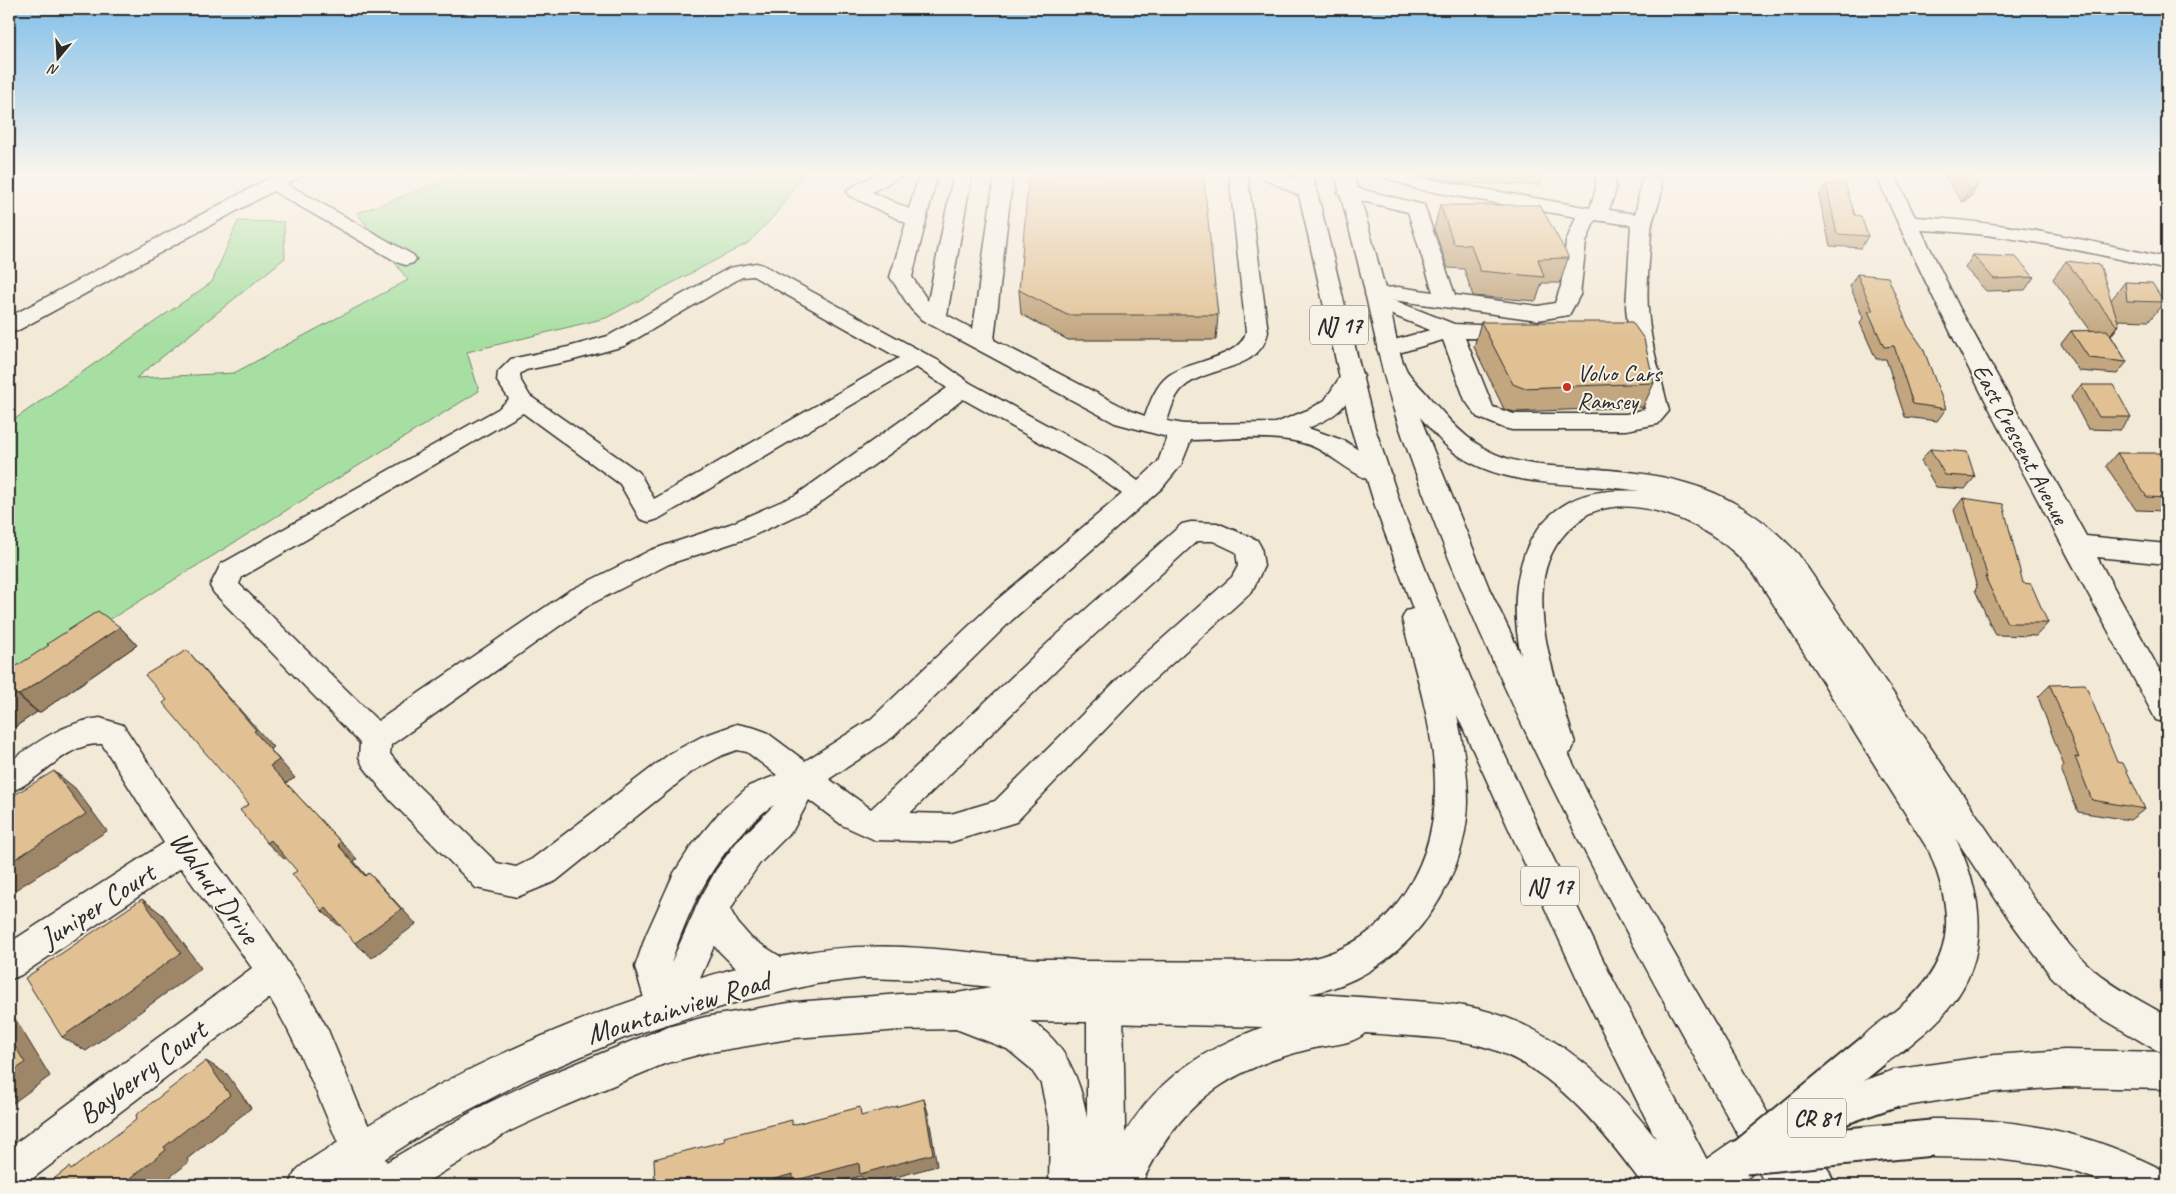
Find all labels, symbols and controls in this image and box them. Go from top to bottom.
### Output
north arrow [32,32,82,82]
text: N [45,60,61,79]
road number: NJ 17 [1310,306,1368,344]
place label: Volvo Cars Ramsey [1577,358,1664,416]
street label: East Crescent Avenue [1966,359,2077,531]
marker: Volvo Cars Ramsey [1561,381,1573,393]
street label: Walnut Drive [161,824,270,953]
street label: Juniper Court [31,853,164,957]
road number: NJ 17 [1521,866,1579,906]
street label: Mountainview Road [582,961,779,1053]
street label: Bayberry Court [71,1011,216,1133]
road number: CR 81 [1788,1098,1846,1138]

